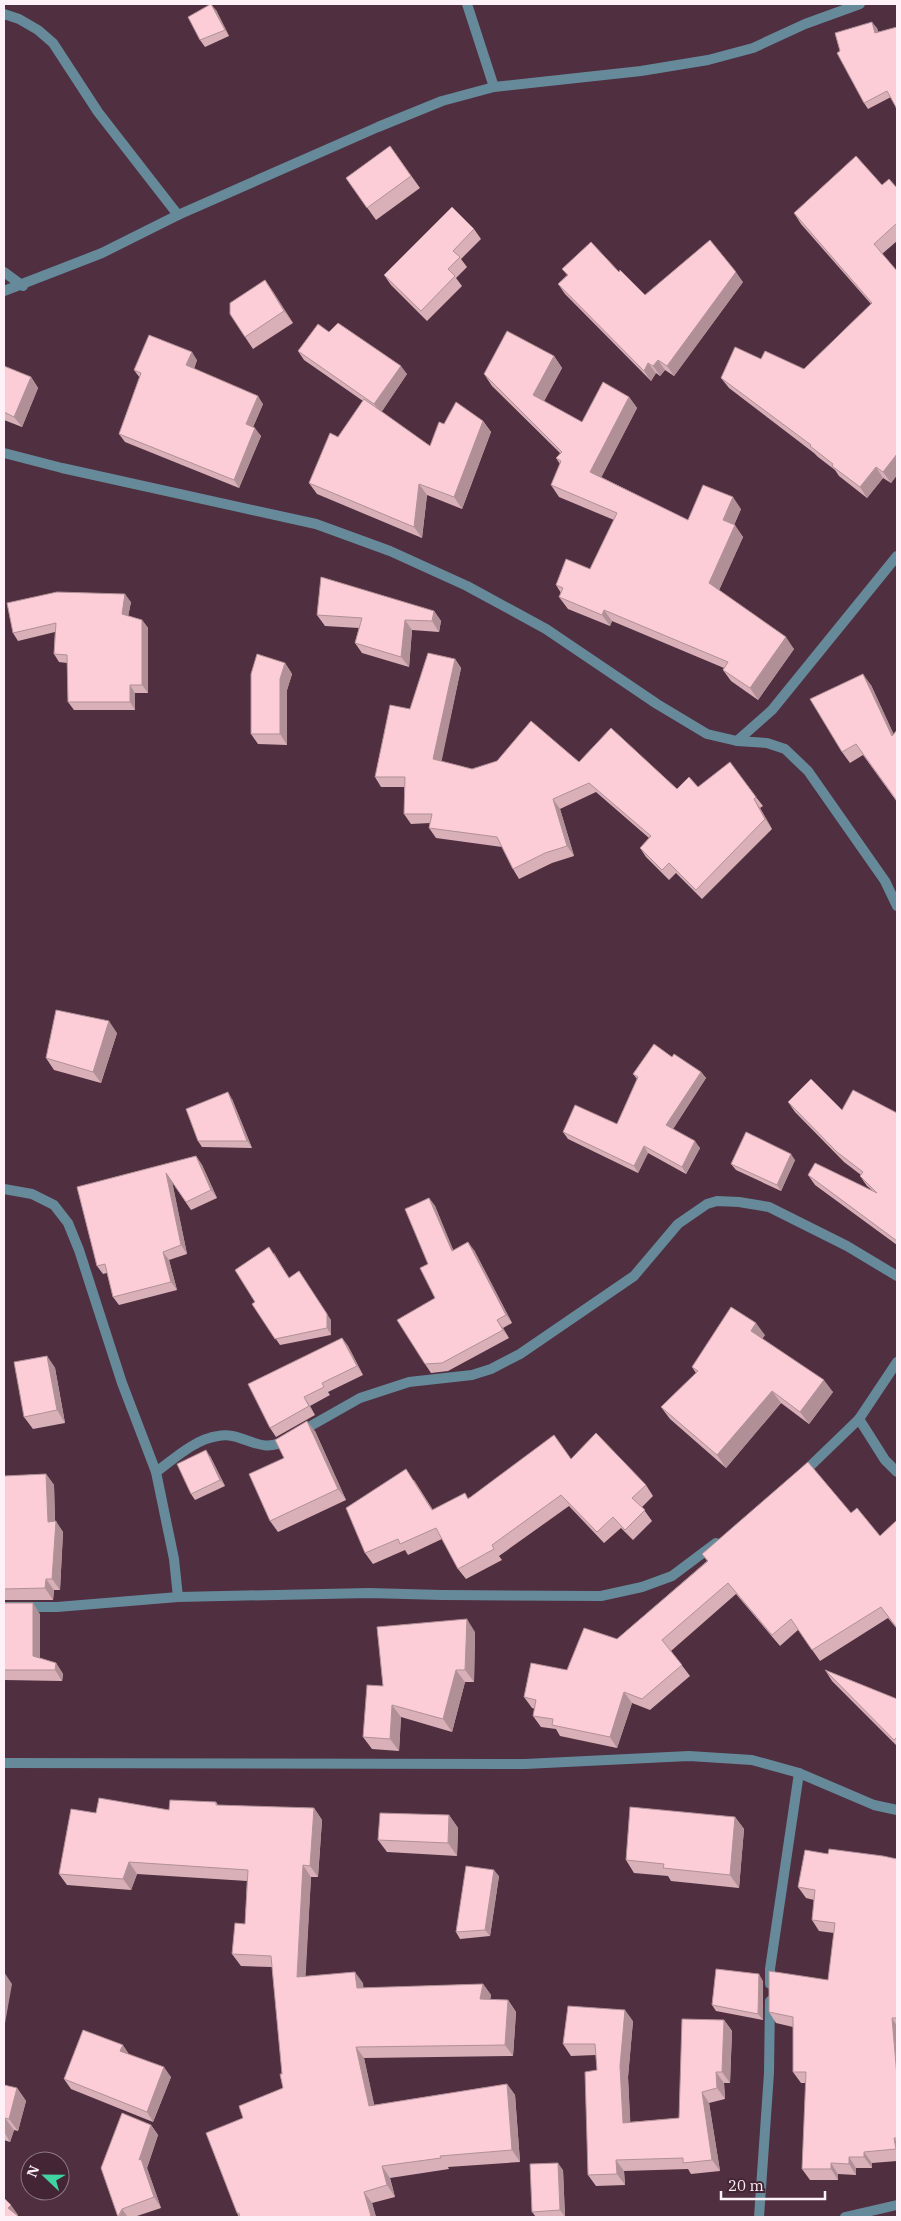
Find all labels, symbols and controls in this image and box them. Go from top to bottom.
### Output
north arrow [20,2151,70,2201]
text: N [23,2163,43,2180]
scale bar [721,2168,825,2200]
text: 20 m [728,2176,764,2195]

